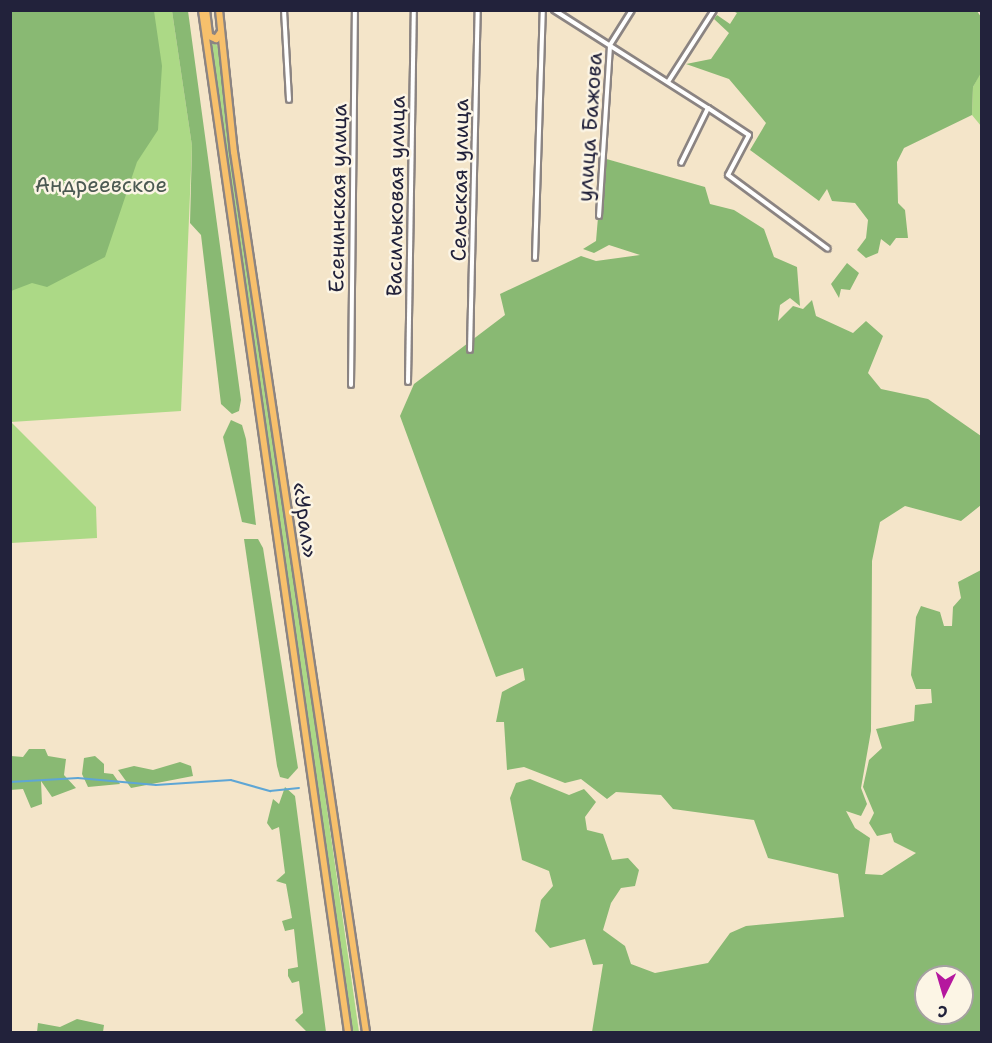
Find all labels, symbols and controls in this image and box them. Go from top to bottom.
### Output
street label: улица Бажова [572,51,608,203]
street label: Васильковая улица [382,95,410,297]
street label: Сельская улица [446,98,474,262]
street label: Есенинская улица [324,103,352,293]
park label: Андреевское [35,172,167,198]
street label: «Урал» [287,481,323,559]
north arrow [914,965,974,1025]
text: С [937,1001,948,1022]

